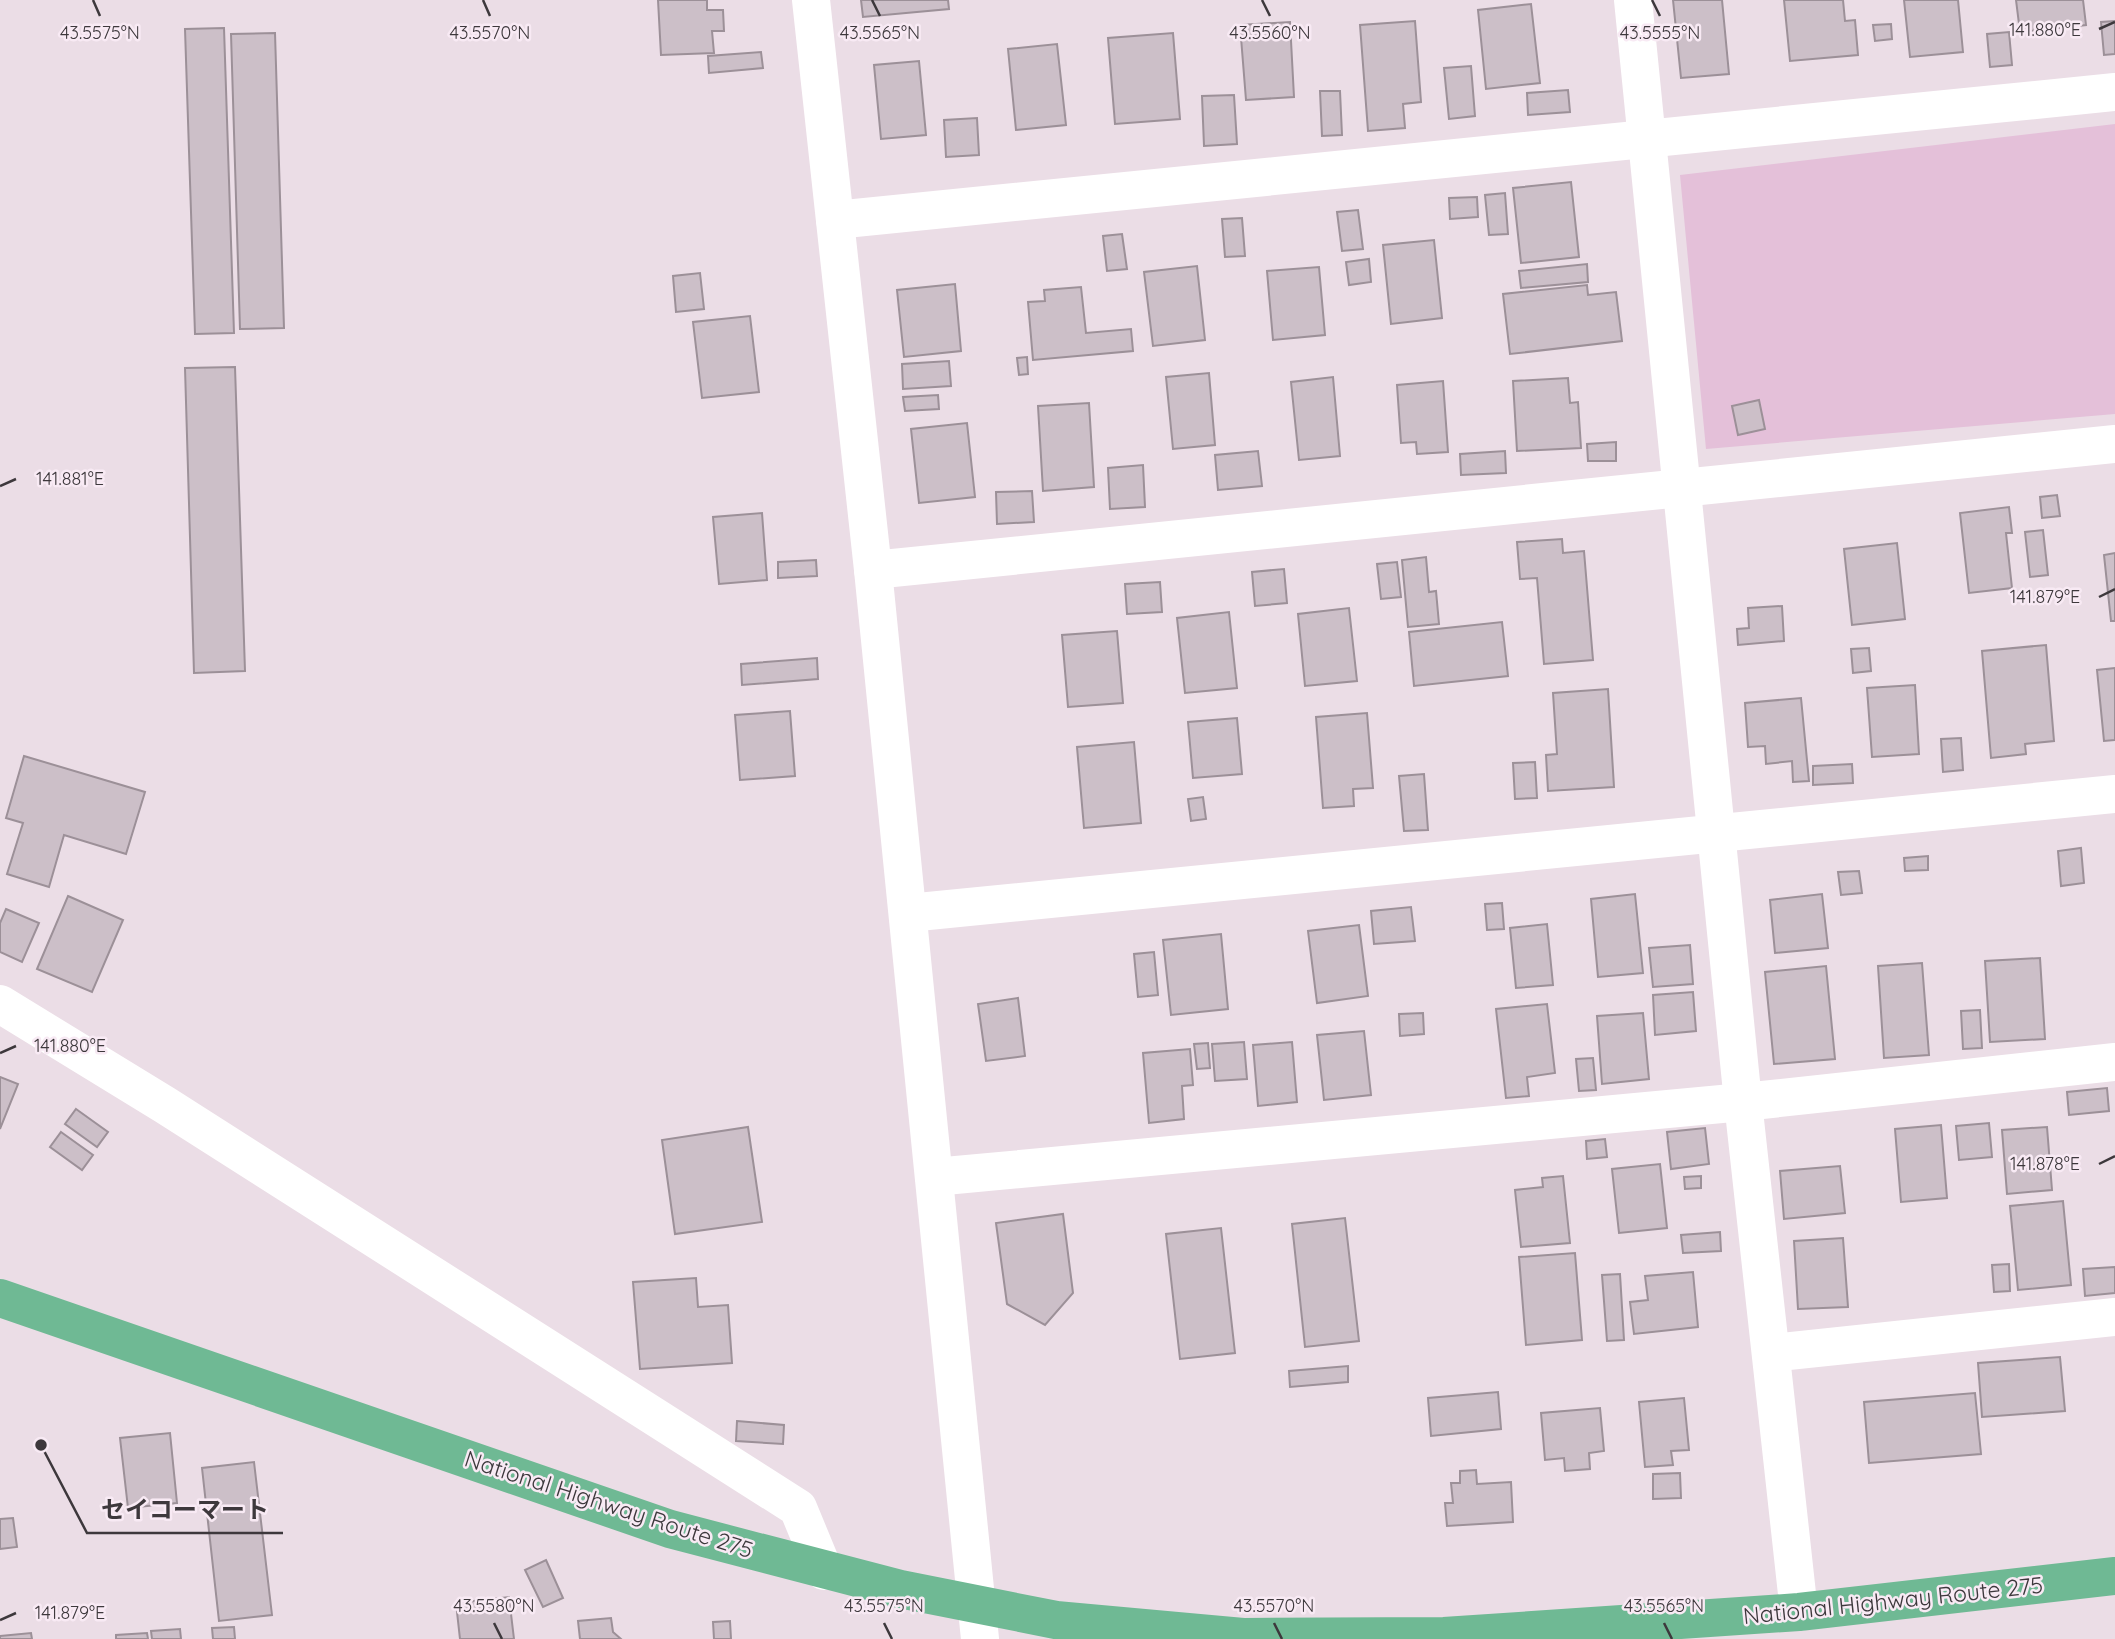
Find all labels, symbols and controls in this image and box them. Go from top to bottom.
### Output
text: 141.880°E [2009,18,2081,41]
text: 43.5575°N [60,21,140,44]
text: 43.5570°N [450,21,530,44]
text: 43.5565°N [840,21,920,44]
text: 43.5560°N [1229,21,1311,44]
text: 43.5555°N [1620,21,1700,44]
text: 141.881°E [36,467,104,490]
text: 141.879°E [2010,585,2080,608]
text: 141.880°E [34,1034,106,1057]
text: 141.878°E [2010,1152,2080,1175]
street label: National Highway Route 275 [461,1444,757,1564]
callout: セイコーマート [87,1488,283,1533]
text: セイコーマート [101,1494,269,1524]
street label: National Highway Route 275 [1742,1570,2044,1630]
text: 43.5580°N [453,1594,535,1617]
text: 43.5575°N [844,1594,924,1617]
text: 43.5570°N [1234,1594,1314,1617]
text: 43.5565°N [1624,1594,1704,1617]
text: 141.879°E [35,1601,105,1624]

